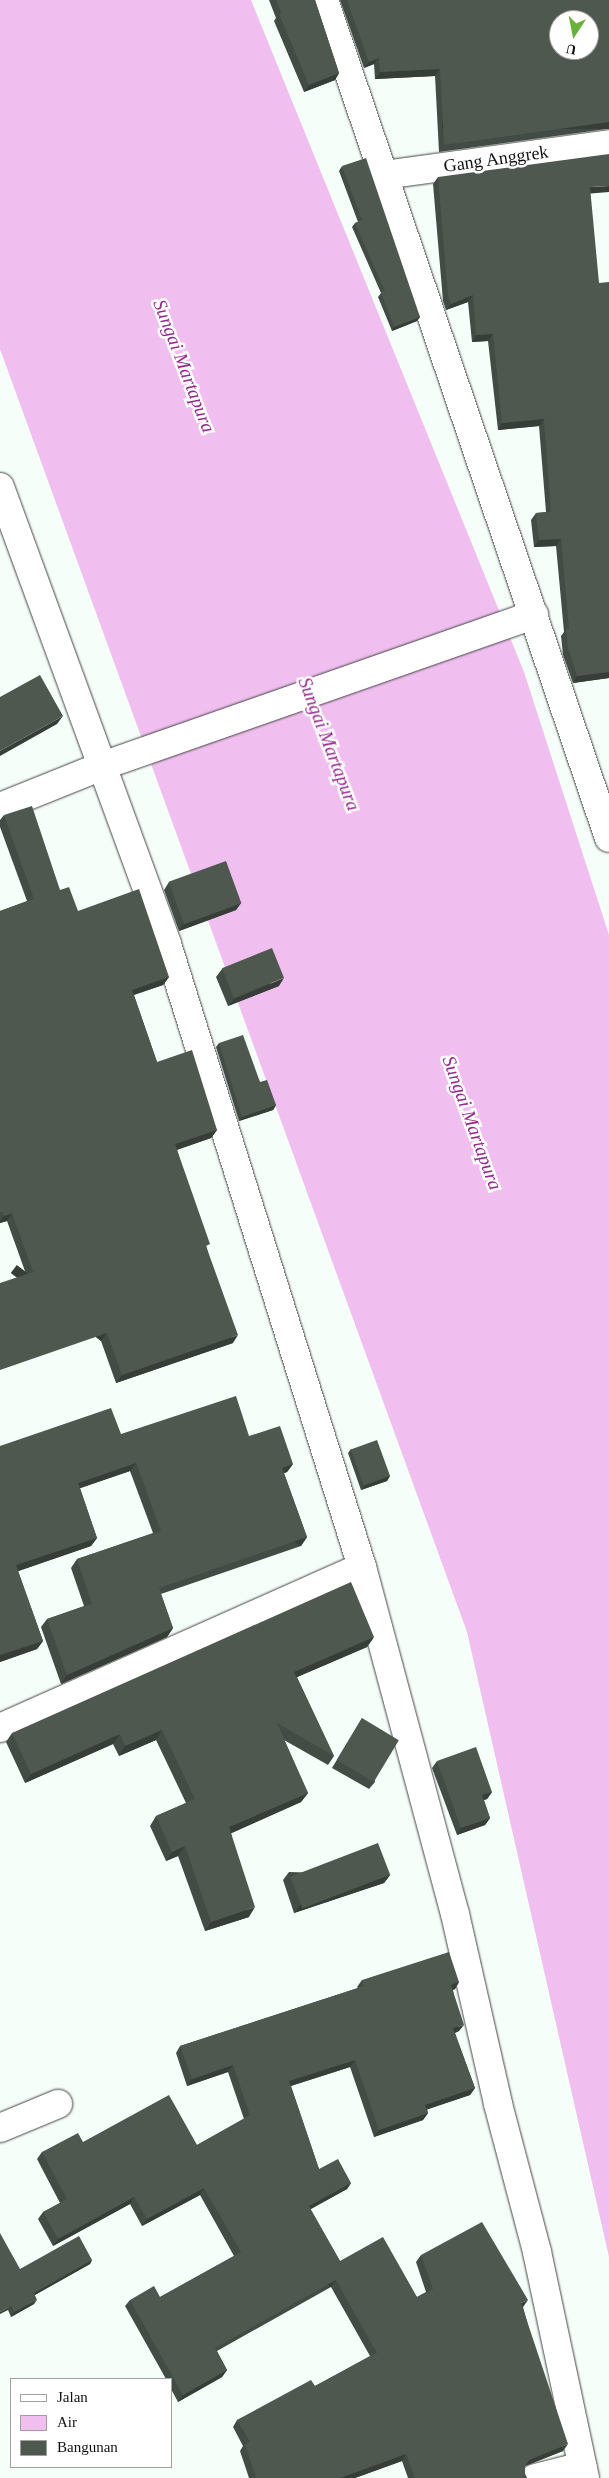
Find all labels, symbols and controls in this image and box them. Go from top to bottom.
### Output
north arrow [549,10,599,60]
text: U [565,41,578,58]
street label: Gang Anggrek [442,141,550,177]
water label: Sungai Martapura [148,296,220,436]
water label: Sungai Martapura [293,674,365,814]
water label: Sungai Martapura [437,1053,507,1193]
legend [10,2378,172,2468]
text: Jalan [57,2389,88,2405]
text: Air [57,2414,77,2430]
text: Bangunan [57,2439,118,2455]

